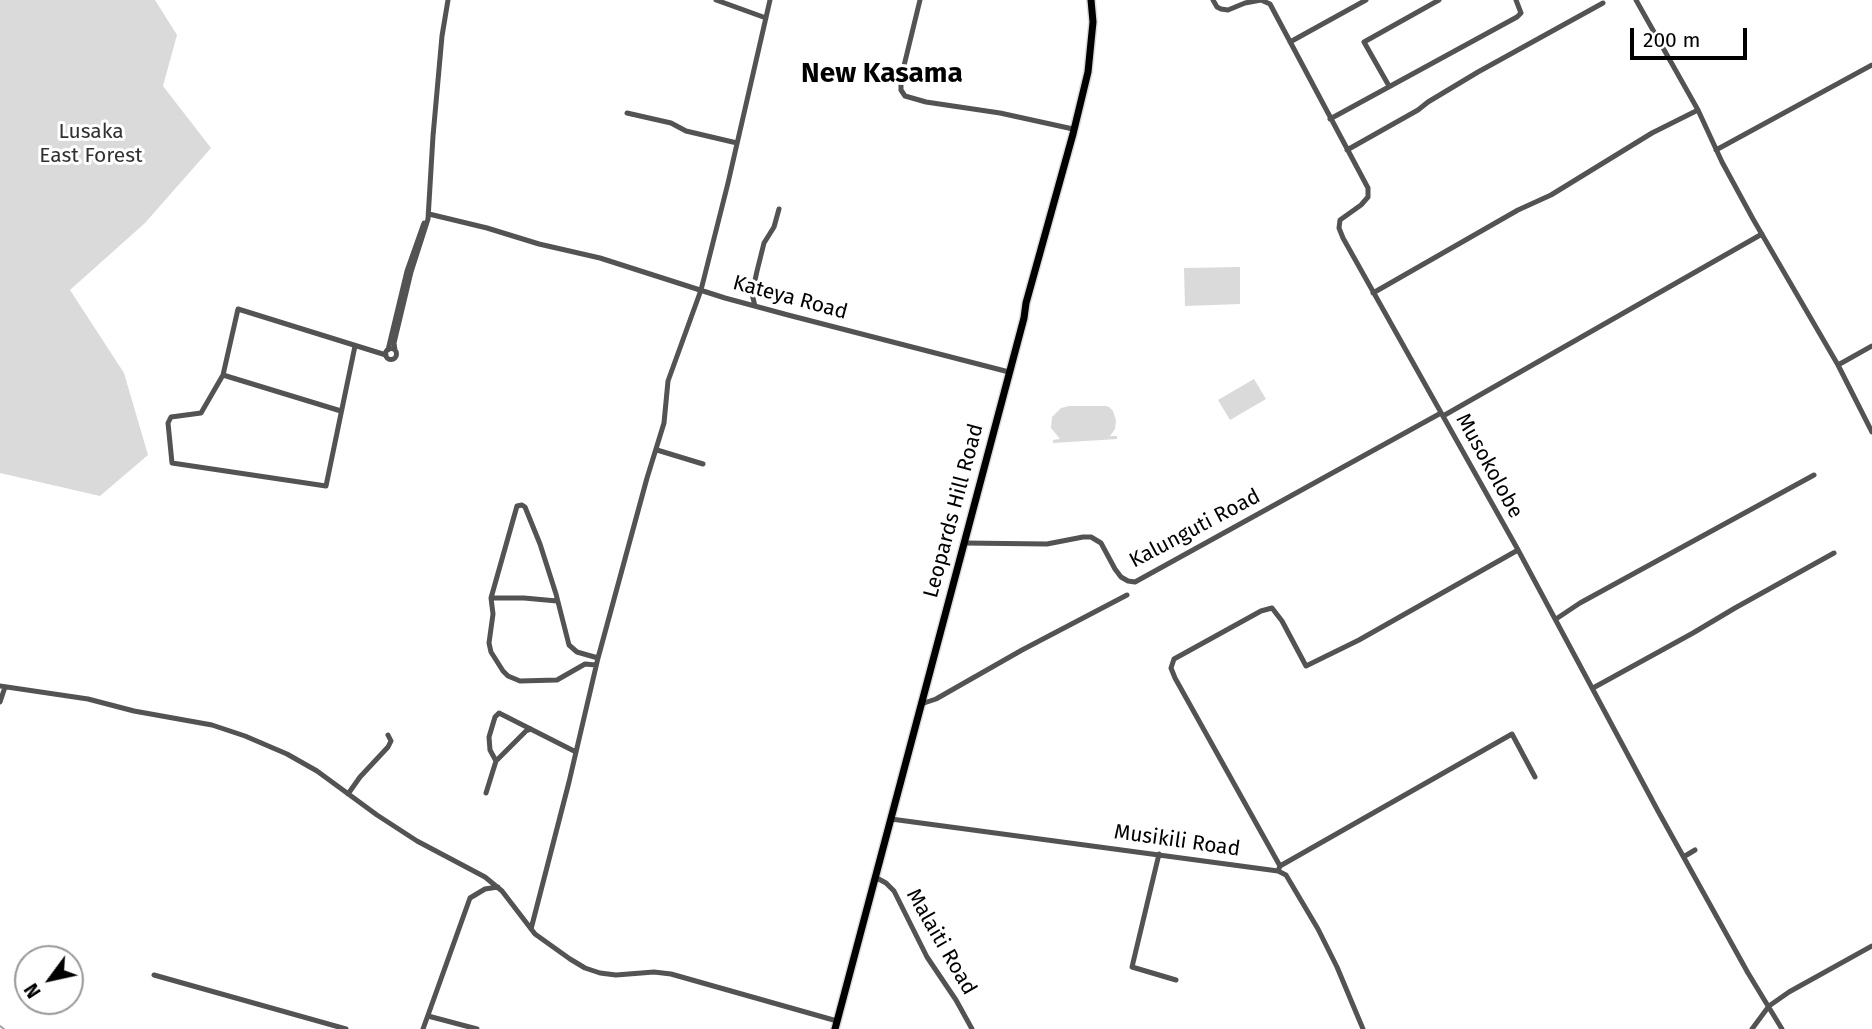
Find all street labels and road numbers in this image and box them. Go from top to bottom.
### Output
street label: Kateya Road [730,271,850,325]
street label: Musokolobe [1450,409,1528,523]
street label: Leopards Hill Road [919,421,989,601]
street label: Kalunguti Road [1125,484,1265,574]
street label: Musikili Road [1112,820,1242,862]
street label: Malaiti Road [900,884,982,1000]

